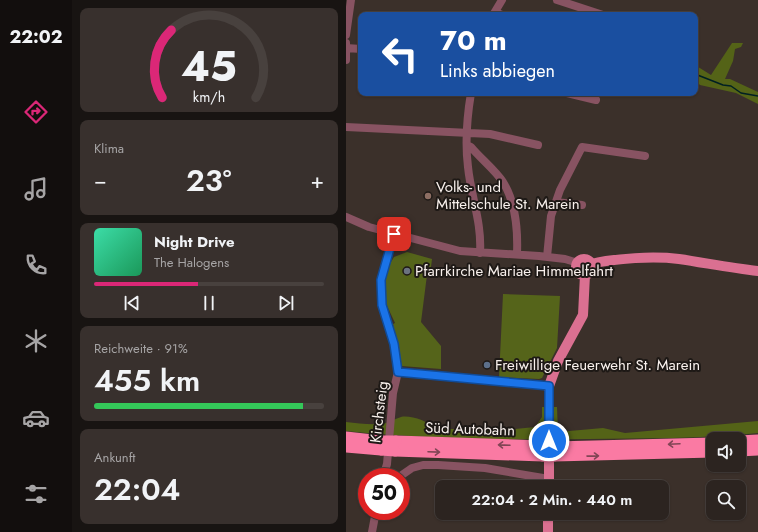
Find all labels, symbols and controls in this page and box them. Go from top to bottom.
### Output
text: 70 m [440,20,507,61]
text: 22:02 [9,24,63,50]
icon: left [374,28,426,80]
text: 45 [181,36,237,97]
text: Links abbiegen [440,58,555,84]
text: km/h [193,87,225,107]
icon: directions [22,98,50,126]
text: Klima [94,139,124,158]
text: 23° [186,159,231,202]
text: − [94,164,107,196]
text: + [310,164,324,196]
icon: music [22,175,50,203]
place label: Volks- und Mittelschule St. Marein [436,176,580,215]
marker: Volks- und Mittelschule St. Marein [423,191,433,201]
pin [377,217,411,251]
icon: arrive [383,223,405,245]
text: Night Drive [154,231,235,253]
icon: phone [22,251,50,279]
text: The Halogens [154,253,229,272]
place label: Pfarrkirche Mariae Himmelfahrt [415,260,613,282]
marker: Pfarrkirche Mariae Himmelfahrt [402,266,412,276]
icon: previous [121,292,143,314]
icon: pause [198,292,220,314]
icon: next [275,292,297,314]
icon: climate [22,327,50,355]
text: Reichweite · 91% [94,339,188,358]
place label: Freiwillige Feuerwehr St. Marein [495,354,700,376]
text: 455 km [94,359,200,402]
marker: Freiwillige Feuerwehr St. Marein [482,360,492,370]
street label: Kirchsteig [364,380,394,444]
icon: car [22,404,50,432]
street label: Süd Autobahn [425,416,515,442]
position arrow [528,420,570,462]
map controls [706,432,746,520]
button: sound [706,432,746,472]
one-way arrow [498,441,511,449]
one-way arrow [668,441,681,448]
text: Ankunft [94,448,135,467]
one-way arrow [427,449,440,456]
one-way arrow [586,452,599,459]
text: 22:04 [94,468,180,511]
speed limit sign: 50 [358,468,410,520]
icon: filters [22,480,50,508]
button: search [706,480,746,520]
text: 22:04 · 2 Min. · 440 m [472,489,632,511]

